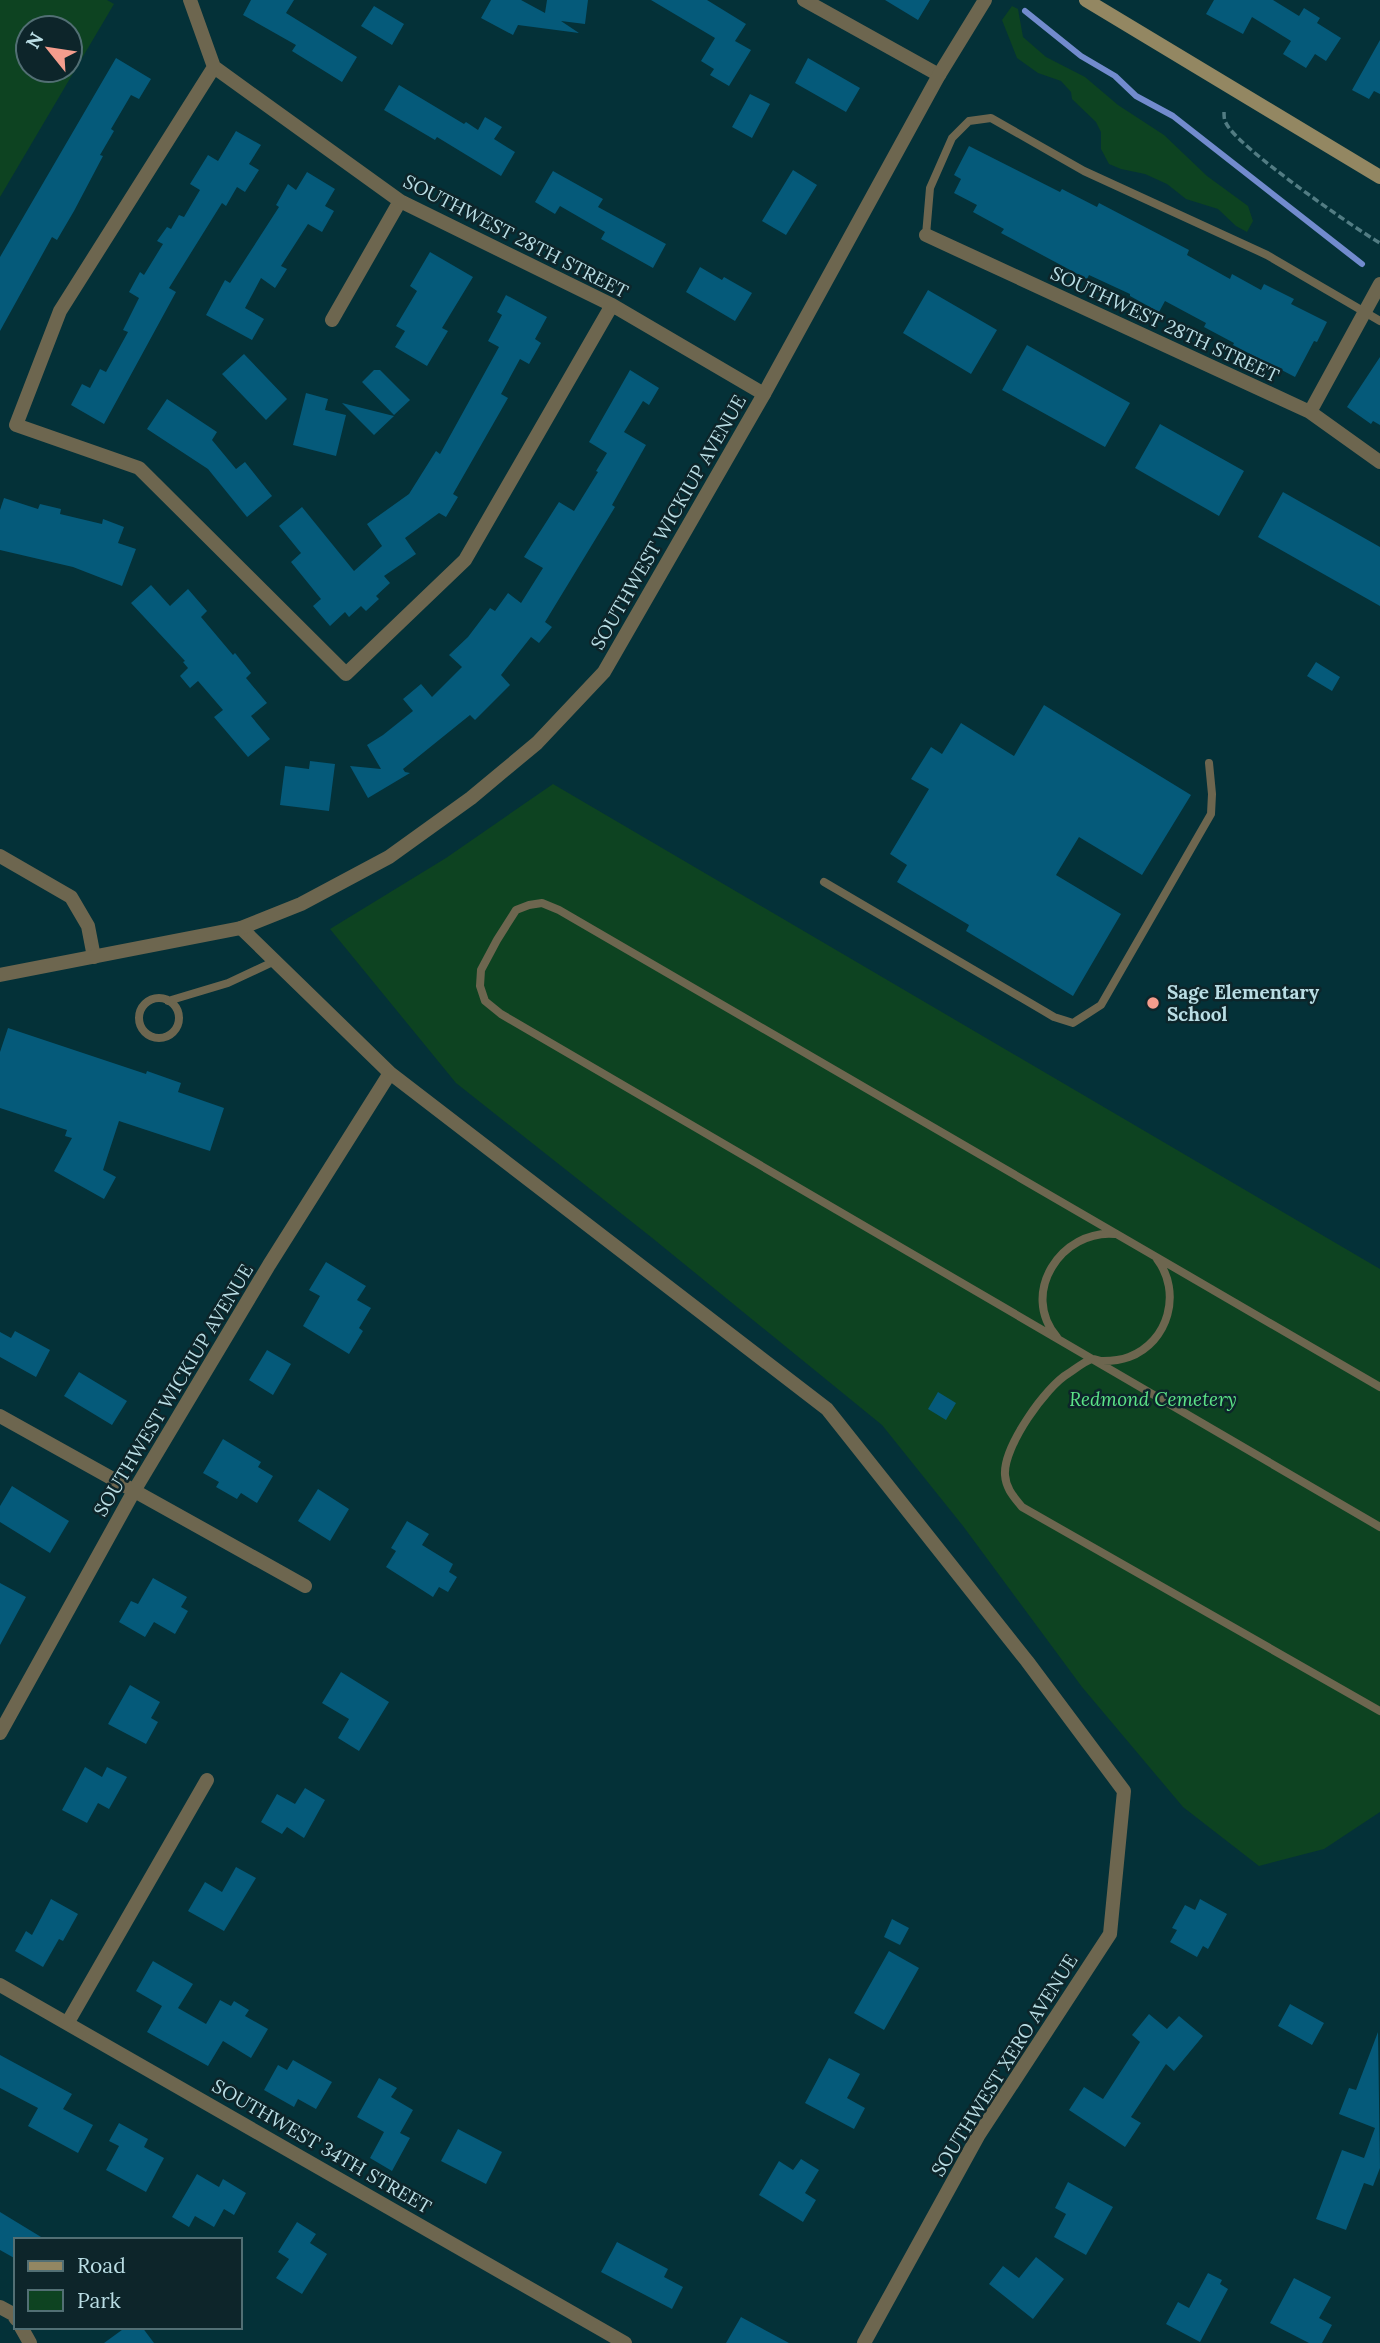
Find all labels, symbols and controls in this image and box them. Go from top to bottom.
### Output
north arrow [14,14,84,84]
text: N [20,28,48,53]
street label: SOUTHWEST 28TH STREET [400,169,632,303]
street label: SOUTHWEST 28TH STREET [1047,260,1283,388]
street label: SOUTHWEST WICKIUP AVENUE [585,390,751,654]
place label: Sage Elementary School [1167,980,1320,1026]
marker: Sage Elementary School [1145,995,1161,1011]
street label: SOUTHWEST WICKIUP AVENUE [88,1259,258,1521]
park label: Redmond Cemetery [1069,1387,1237,1411]
street label: SOUTHWEST XERO AVENUE [926,1949,1082,2181]
street label: SOUTHWEST 34TH STREET [208,2073,436,2219]
legend [14,2238,242,2329]
text: Road [77,2252,126,2279]
text: Park [77,2287,121,2314]

